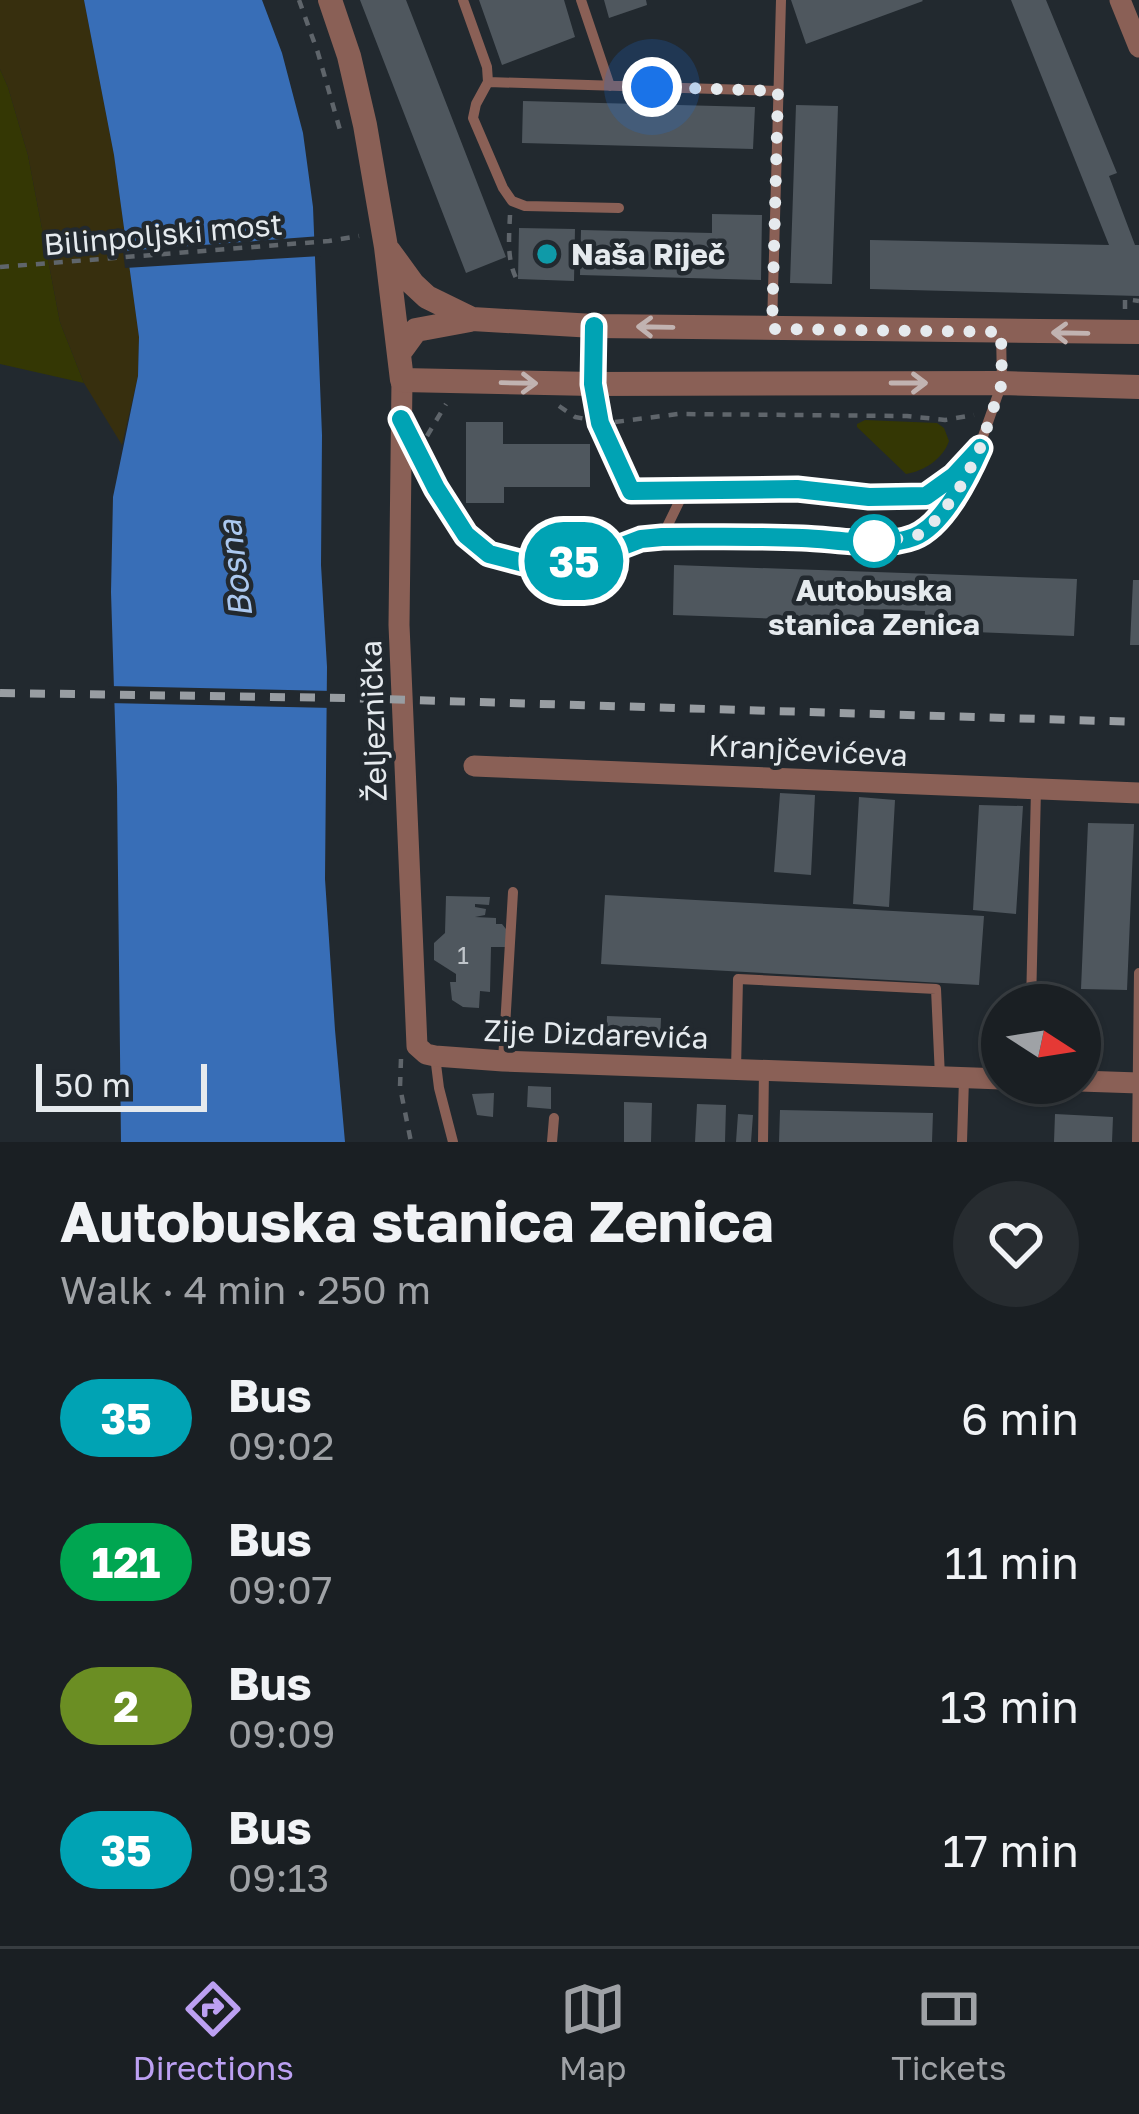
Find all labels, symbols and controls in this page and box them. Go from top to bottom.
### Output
your location [622,57,682,117]
street label: Bilinpoljski most [42,206,284,262]
place label: Naša Riječ [571,236,725,272]
marker: Naša Riječ [534,241,560,267]
one-way arrow [636,316,675,339]
one-way arrow [1051,322,1090,344]
one-way arrow [499,371,538,394]
one-way arrow [889,372,928,394]
water label: Bosna [208,516,259,620]
marker: Autobuska stanica Zenica [849,516,899,566]
line badge: 35 [520,522,628,600]
text: 35 [548,536,600,586]
place label: Autobuska stanica Zenica [768,572,980,642]
street label: Željeznička [352,640,394,802]
street label: Kranjčevićeva [707,727,909,773]
house number: 1 [457,940,469,969]
north arrow [981,984,1101,1104]
map controls [981,984,1101,1104]
street label: Zije Dizdarevića [483,1012,709,1056]
scale bar [36,1058,207,1111]
text: 50 m [54,1065,131,1104]
button: heart [953,1181,1079,1307]
text: Autobuska stanica Zenica [60,1186,774,1255]
text: Walk · 4 min · 250 m [60,1266,431,1313]
text: Bus [228,1368,312,1422]
text: 6 min [961,1391,1079,1445]
text: 35 [100,1393,152,1443]
text: 09:02 [228,1422,334,1469]
text: Bus [228,1512,312,1566]
text: 11 min [945,1535,1079,1589]
text: 121 [92,1537,160,1587]
text: 09:07 [228,1566,332,1613]
text: Bus [228,1656,312,1710]
text: 13 min [940,1679,1079,1733]
text: 2 [113,1681,139,1731]
text: 09:09 [228,1710,335,1757]
text: Bus [228,1800,312,1854]
text: 17 min [943,1823,1079,1877]
text: 35 [100,1825,152,1875]
text: 09:13 [228,1854,329,1901]
tab: Directions [133,1976,294,2087]
tab: Map [559,1976,626,2087]
tab: Tickets [891,1976,1006,2087]

